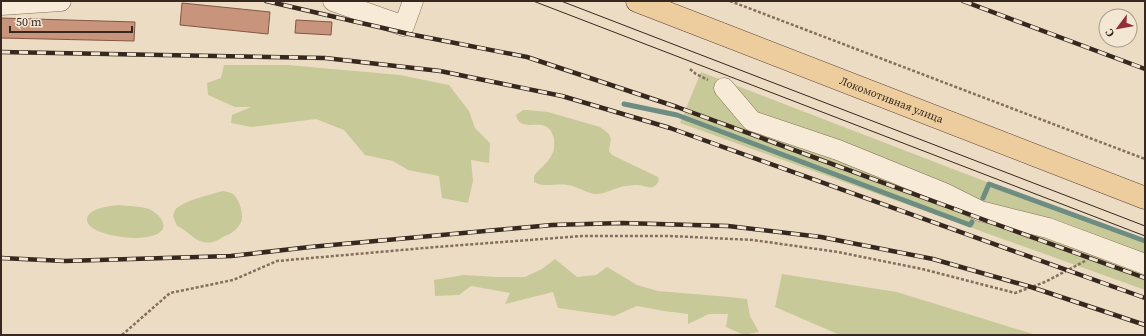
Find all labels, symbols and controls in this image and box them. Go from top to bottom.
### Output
scale bar [10,8,132,34]
north arrow [1098,8,1138,48]
text: 50 m [16,14,42,30]
text: С [1102,26,1118,40]
street label: Локомотивная улица [837,73,946,127]

